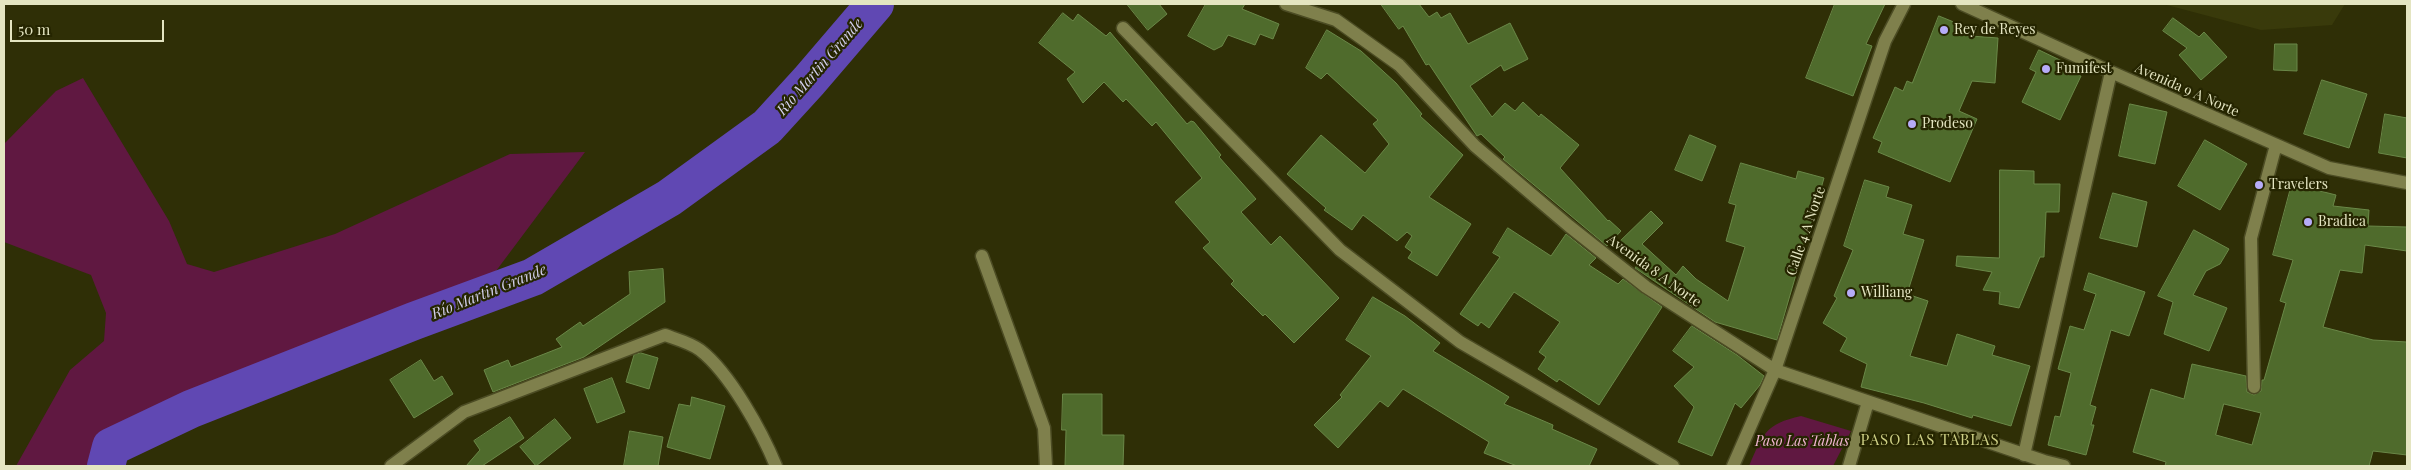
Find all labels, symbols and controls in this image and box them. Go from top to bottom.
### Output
scale bar [12,10,166,42]
water label: Río Martin Grande [773,15,867,119]
text: 50 m [18,19,50,39]
place label: Rey de Reyes [1954,22,2036,38]
marker: Rey de Reyes [1938,24,1950,36]
street label: Avenida 9 A Norte [2132,60,2242,120]
place label: Fumifest [2056,61,2111,77]
marker: Fumifest [2040,63,2052,75]
place label: Prodeso [1922,116,1973,132]
marker: Prodeso [1906,118,1918,130]
place label: Travelers [2269,177,2328,193]
marker: Travelers [2253,179,2265,191]
street label: Calle 4 A Norte [1783,184,1829,278]
place label: Bradica [2318,214,2366,230]
marker: Bradica [2302,216,2314,228]
street label: Avenida 8 A Norte [1604,231,1704,311]
water label: Río Martin Grande [429,261,549,323]
place label: Williang [1861,285,1912,301]
marker: Williang [1845,287,1857,299]
district label: PASO LAS TABLAS [1859,431,2001,449]
park label: Paso Las Tablas [1755,434,1849,450]

